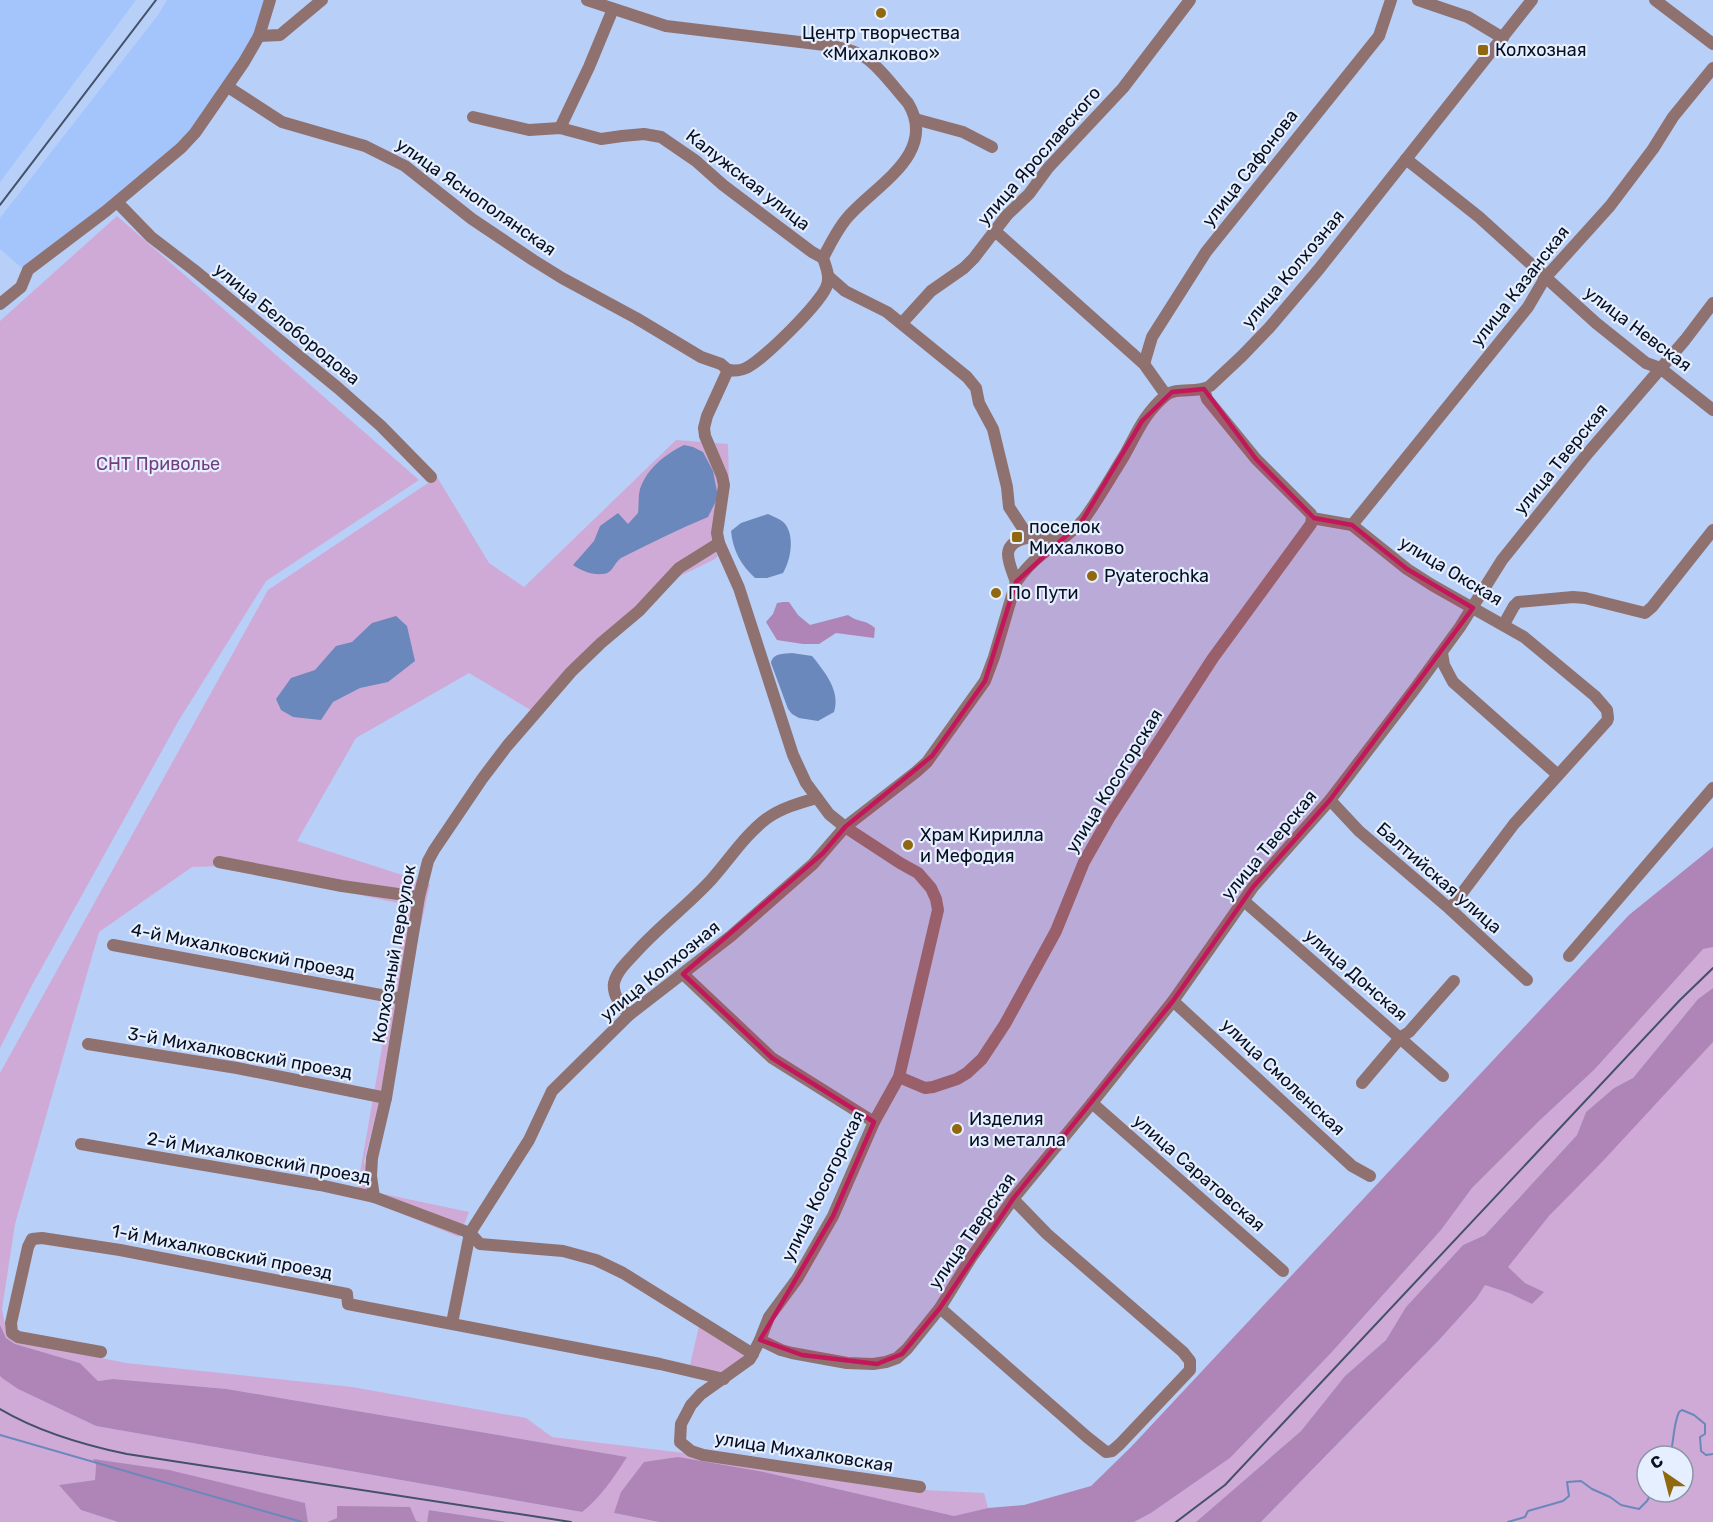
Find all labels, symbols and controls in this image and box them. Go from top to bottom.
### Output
marker: Центр творчества «Михалково» [874,6,888,20]
place label: Центр творчества «Михалково» [802,22,960,65]
place label: Колхозная [1495,39,1587,61]
marker: Колхозная [1476,43,1490,57]
street label: улица Ярославского [973,82,1105,230]
street label: улица Сафонова [1197,105,1303,231]
street label: Калужская улица [681,125,815,235]
street label: улица Яснополянская [392,133,560,261]
street label: улица Колхозная [1237,205,1349,333]
street label: улица Казанская [1466,221,1574,351]
street label: улица Белобородова [210,258,364,390]
street label: улица Невская [1580,282,1696,376]
street label: улица Тверская [1509,399,1613,519]
park label: СНТ Приволье [96,453,220,475]
place label: поселок Михалково [1029,516,1124,559]
marker: поселок Михалково [1010,530,1024,544]
street label: улица Окская [1395,531,1507,611]
place label: Pyaterochka [1104,565,1209,587]
marker: Pyaterochka [1085,569,1099,583]
place label: По Пути [1008,582,1079,604]
marker: По Пути [989,586,1003,600]
street label: улица Косогорская [1061,705,1167,857]
street label: улица Тверская [1217,786,1321,904]
street label: Балтийская улица [1372,818,1506,938]
place label: Храм Кирилла и Мефодия [920,824,1044,867]
marker: Храм Кирилла и Мефодия [901,838,915,852]
street label: Колхозный переулок [367,863,421,1045]
street label: улица Колхозная [596,916,724,1026]
street label: 4-й Михалковский проезд [129,918,357,984]
street label: улица Донская [1300,924,1412,1026]
street label: улица Смоленская [1216,1014,1350,1140]
street label: 3-й Михалковский проезд [126,1022,354,1084]
street label: улица Косогорская [777,1107,869,1265]
place label: Изделия из металла [969,1108,1066,1151]
street label: улица Саратовская [1128,1110,1270,1236]
marker: Изделия из металла [950,1122,964,1136]
street label: 2-й Михалковский проезд [145,1127,373,1189]
street label: улица Тверская [924,1169,1020,1293]
street label: 1-й Михалковский проезд [110,1220,334,1284]
street label: улица Михалковская [713,1427,895,1477]
north arrow [1635,1444,1695,1504]
text: С [1647,1451,1667,1473]

